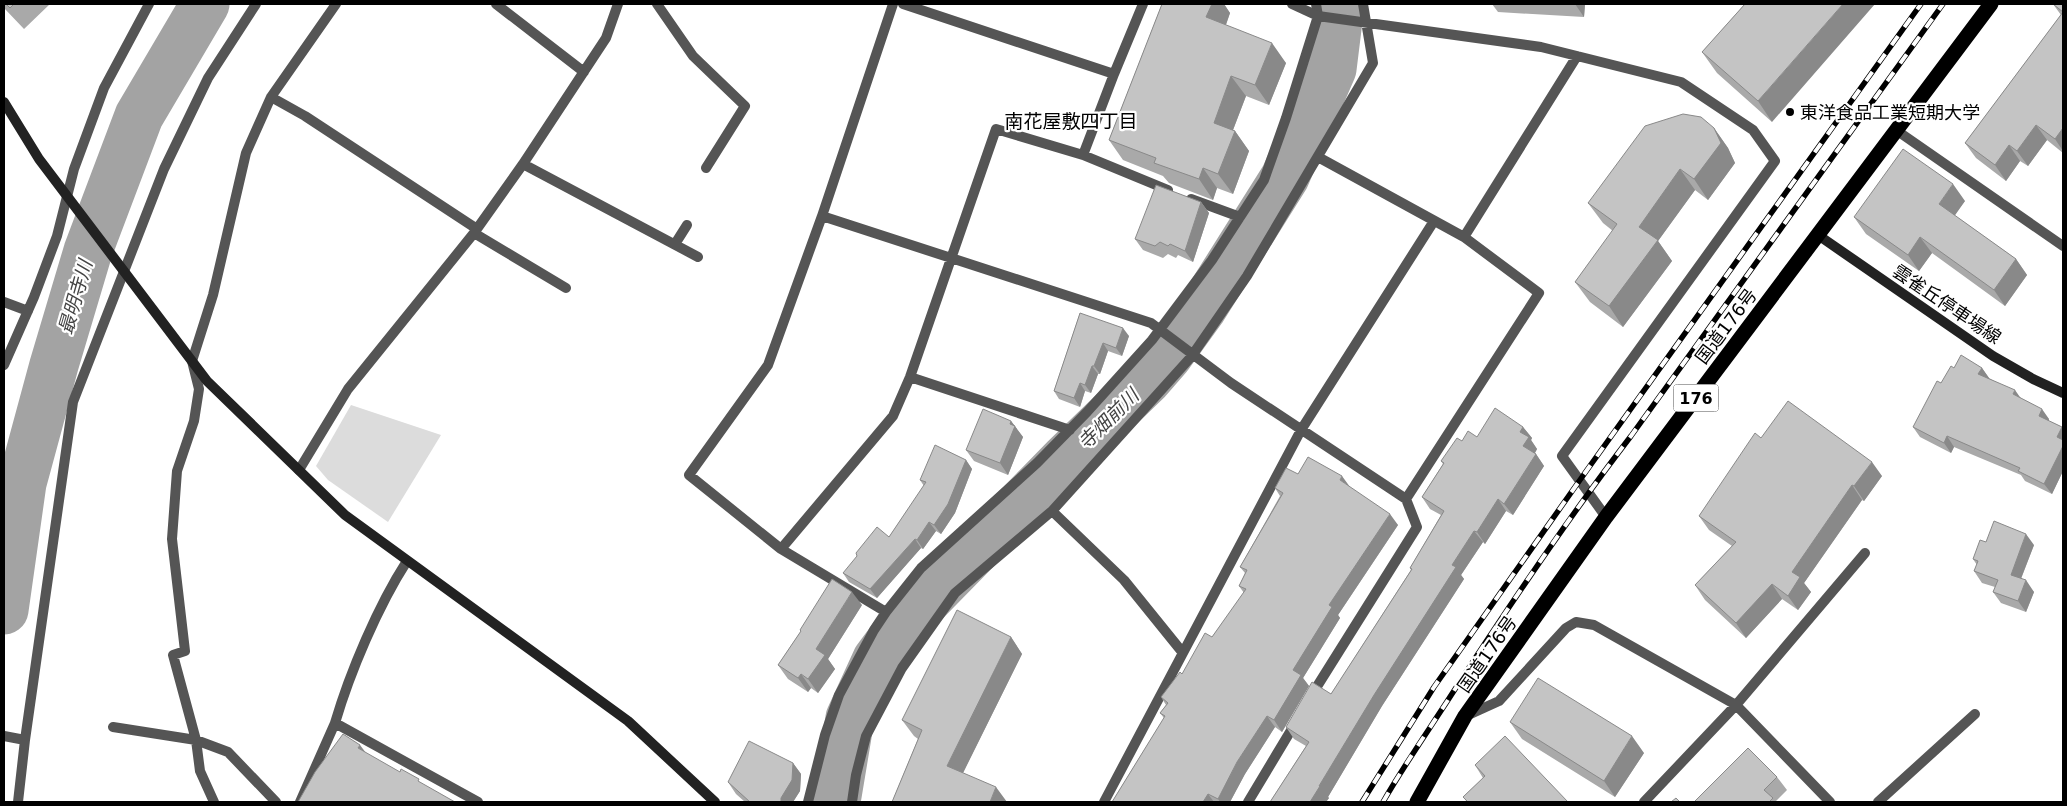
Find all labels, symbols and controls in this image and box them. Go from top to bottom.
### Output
place label: 東洋食品工業短期大学 [1800,102,1980,123]
marker: 東洋食品工業短期大学 [1784,106,1796,118]
district label: 南花屋敷四丁目 [1004,110,1138,132]
water label: 最明寺川 [54,256,97,337]
street label: 雲雀丘停車場線 [1889,260,2005,348]
street label: 国道176号 [1691,284,1761,368]
water label: 寺畑前川 [1073,383,1144,454]
road number: 176 [1674,384,1718,412]
street label: 国道176号 [1453,612,1521,696]

